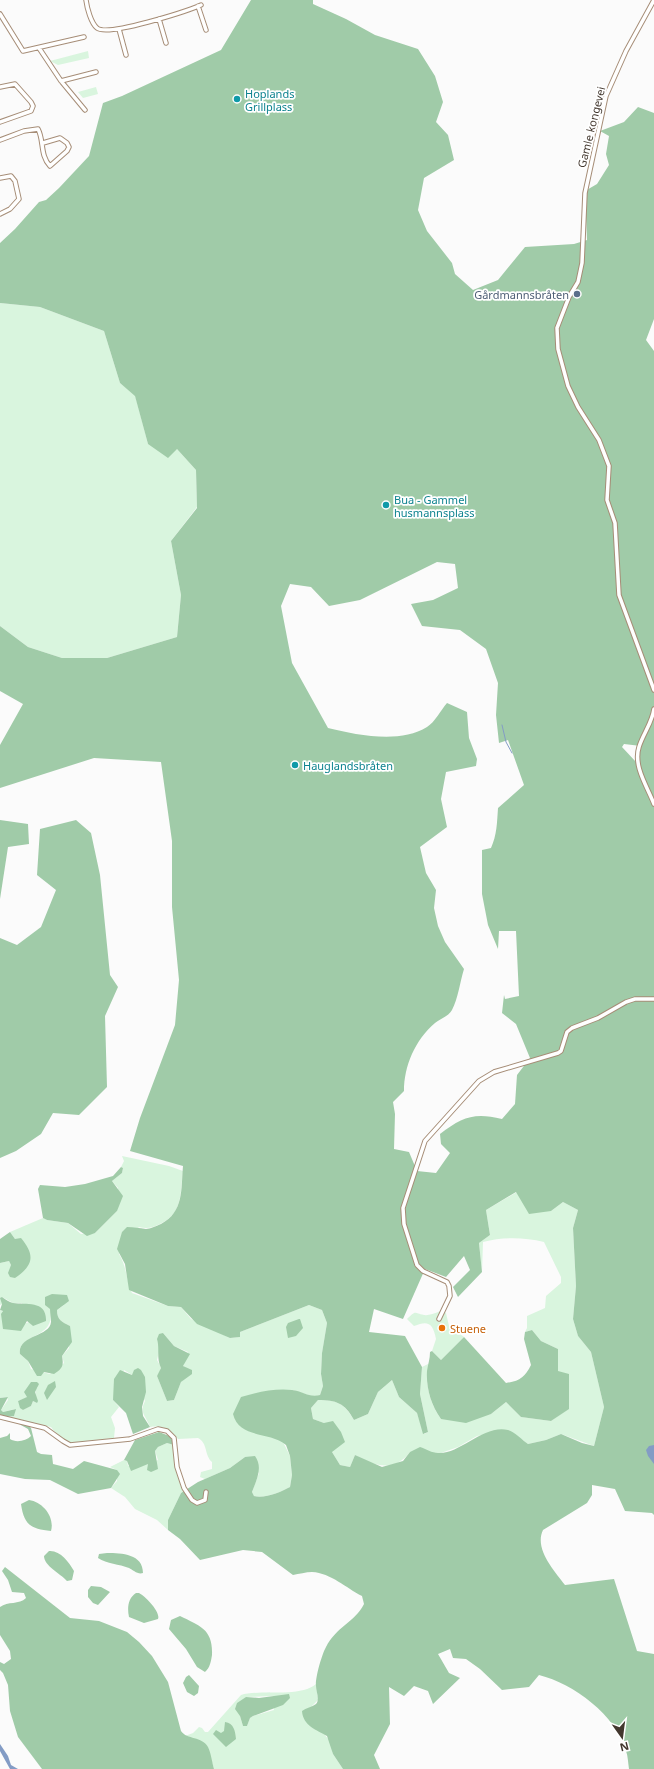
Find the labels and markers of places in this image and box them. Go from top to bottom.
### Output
place label: Hoplands Grillplass [245,86,294,114]
marker: Hoplands Grillplass [232,94,242,104]
place label: Gårdmannsbråten [474,287,569,302]
marker: Gårdmannsbråten [572,289,582,299]
place label: Bua - Gammel husmannsplass [394,492,475,520]
marker: Bua - Gammel husmannsplass [381,500,391,510]
place label: Hauglandsbråten [303,758,393,773]
marker: Hauglandsbråten [290,760,300,770]
place label: Stuene [450,1321,486,1336]
marker: Stuene [437,1323,447,1333]

